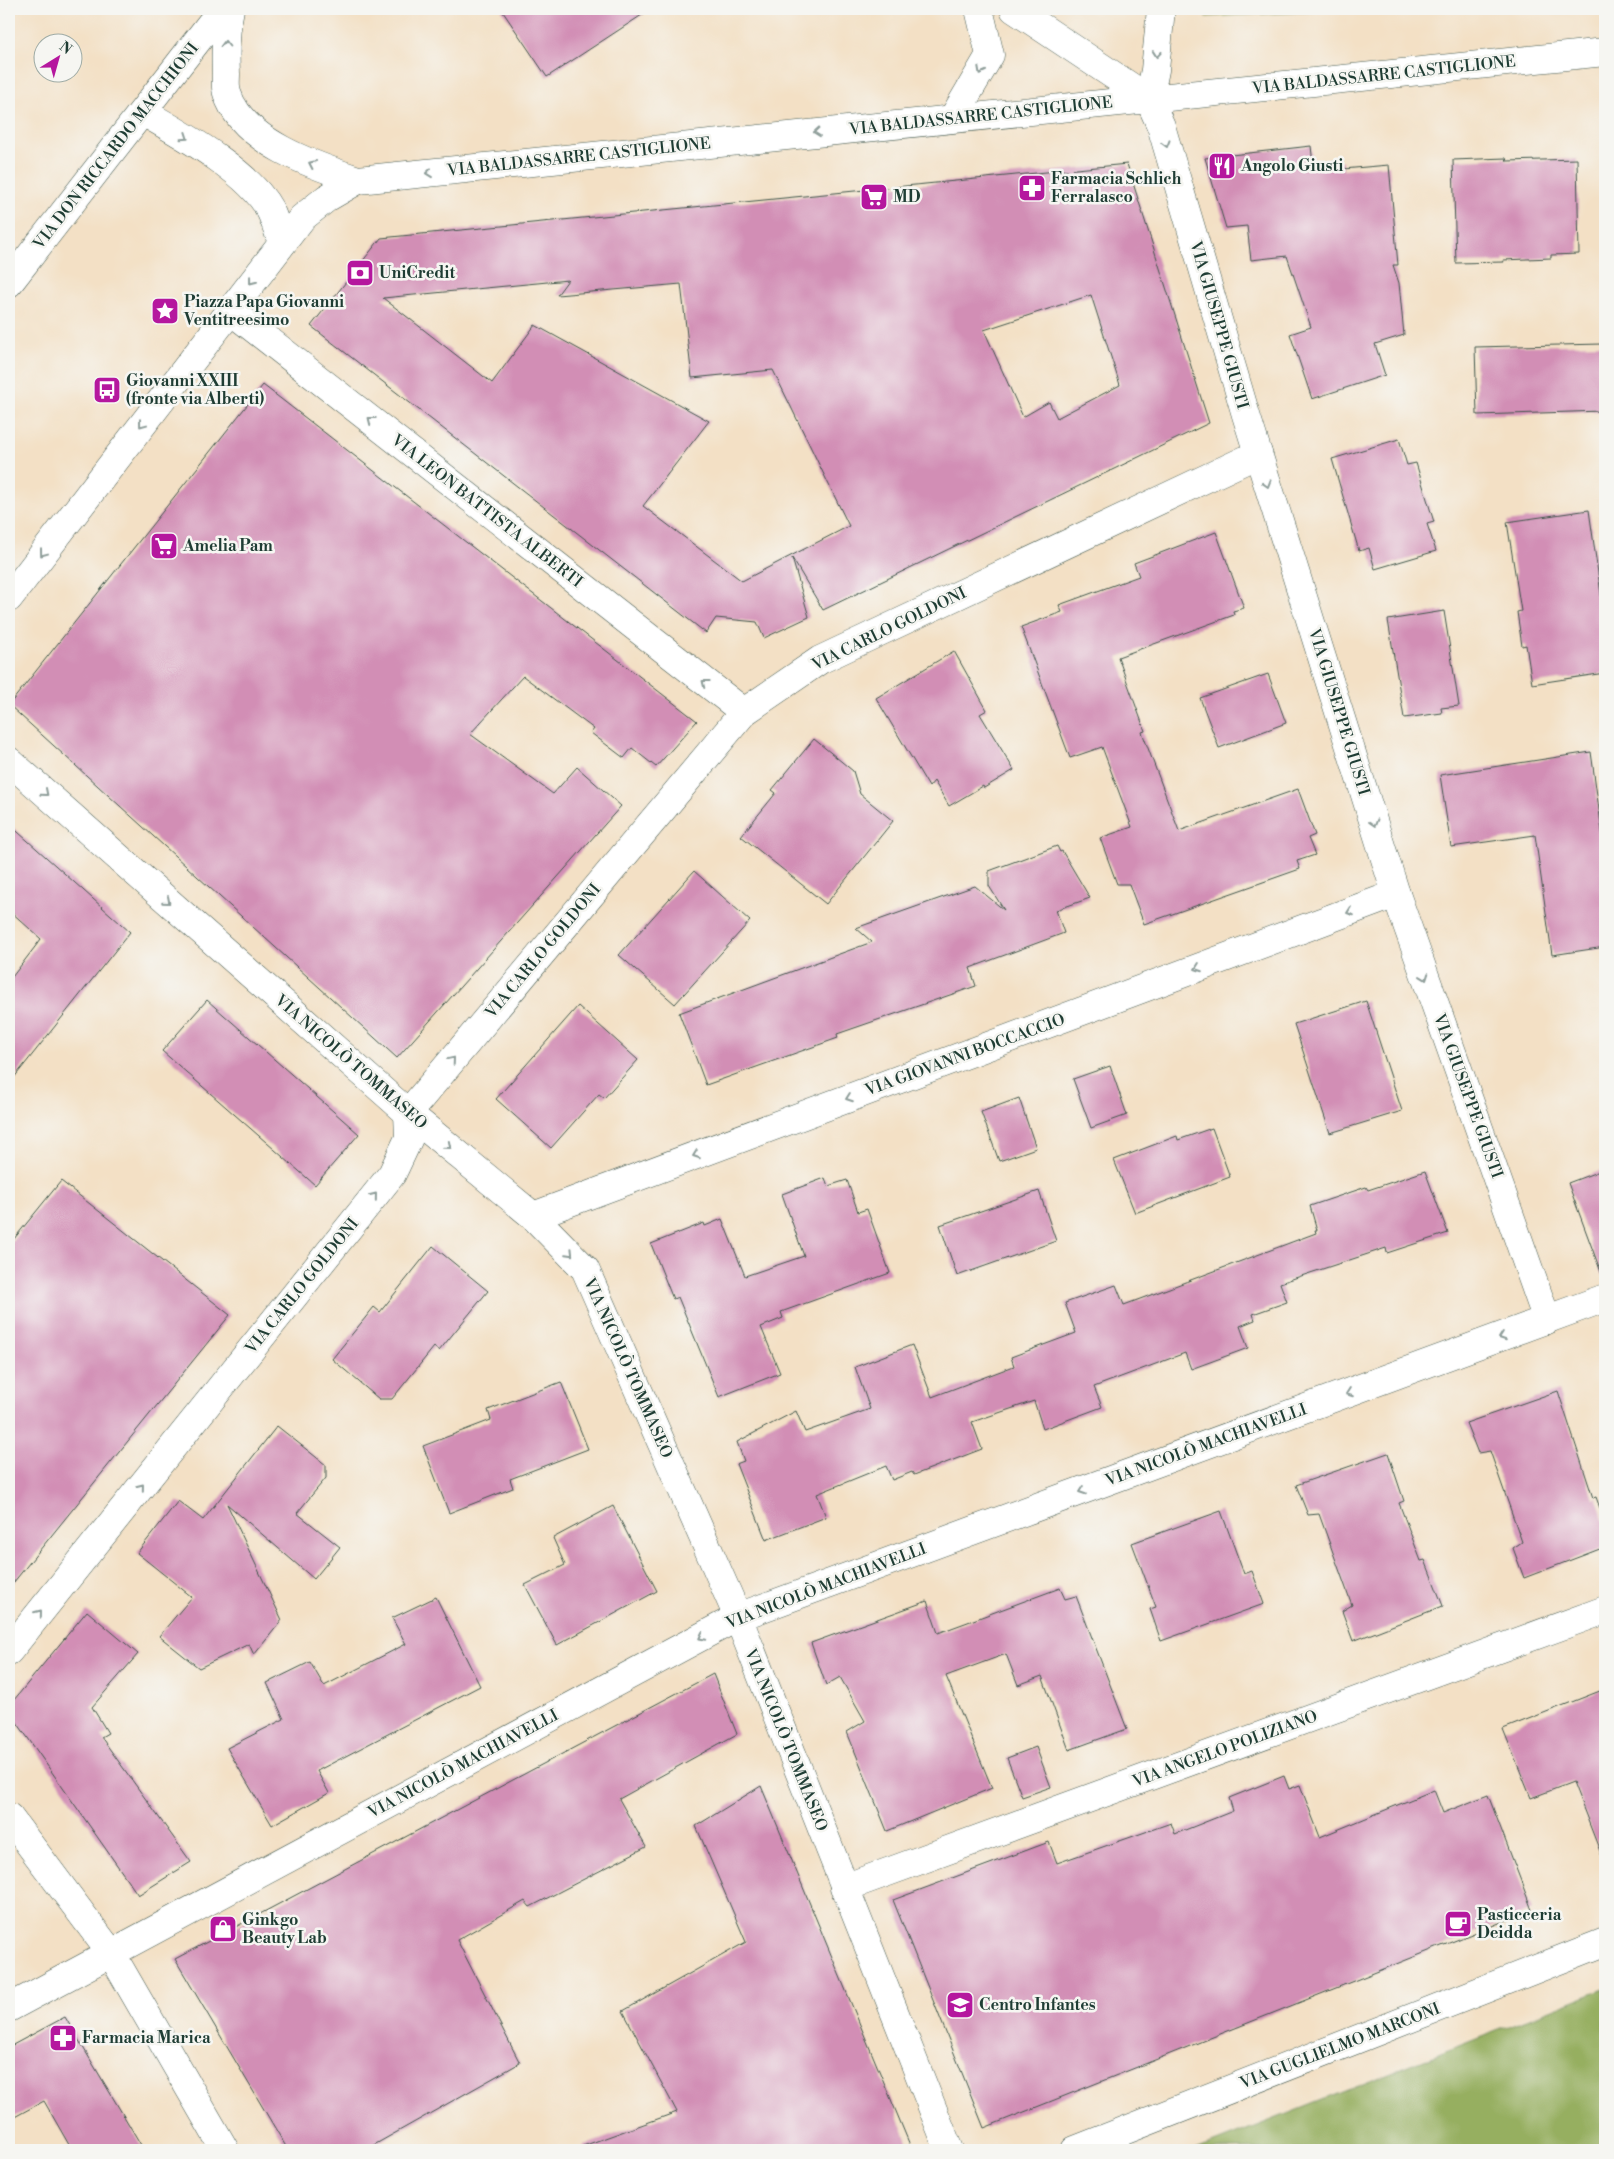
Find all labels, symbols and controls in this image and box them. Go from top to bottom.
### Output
north arrow [32,32,82,82]
street label: VIA DON RICCARDO MACCHIONI [29,39,203,253]
one-way arrow [220,40,230,48]
one-way arrow [1151,50,1162,58]
street label: VIA BALDASSARRE CASTIGLIONE [1250,51,1517,99]
one-way arrow [977,66,987,75]
street label: VIA BALDASSARRE CASTIGLIONE [847,92,1114,140]
one-way arrow [813,126,821,137]
one-way arrow [179,131,188,140]
street label: VIA BALDASSARRE CASTIGLIONE [445,133,712,181]
one-way arrow [1161,139,1171,148]
restaurant icon: Angolo Giusti [1207,151,1237,181]
place label: Angolo Giusti [1240,156,1343,176]
one-way arrow [308,160,317,170]
one-way arrow [425,167,433,178]
place label: Farmacia Schlich Ferralasco [1051,169,1182,207]
pharmacy icon: Farmacia Schlich Ferralasco [1017,173,1047,203]
supermarket icon: MD [859,182,889,212]
place label: MD [893,187,921,207]
street label: VIA GIUSEPPE GIUSTI [1185,238,1253,411]
bank icon: UniCredit [345,258,375,288]
place label: UniCredit [379,263,455,283]
one-way arrow [249,275,258,285]
place label: Piazza Papa Giovanni Ventitreesimo [183,292,344,330]
place icon: Piazza Papa Giovanni Ventitreesimo [150,296,180,326]
place label: Giovanni XXIII (fronte via Alberti) [126,371,264,409]
bus stop icon: Giovanni XXIII (fronte via Alberti) [92,375,122,405]
one-way arrow [140,418,148,427]
one-way arrow [368,418,377,426]
street label: VIA LEON BATTISTA ALBERTI [387,430,587,592]
one-way arrow [1261,480,1271,488]
supermarket icon: Amelia Pam [149,531,179,561]
place label: Amelia Pam [182,536,273,556]
one-way arrow [41,547,49,556]
street label: VIA CARLO GOLDONI [808,583,969,675]
street label: VIA GIUSEPPE GIUSTI [1304,625,1374,798]
one-way arrow [702,680,711,688]
one-way arrow [40,788,49,797]
one-way arrow [1368,818,1378,827]
street label: VIA CARLO GOLDONI [480,880,605,1023]
one-way arrow [162,895,171,904]
one-way arrow [1346,906,1355,916]
one-way arrow [1194,962,1203,972]
one-way arrow [1419,972,1429,981]
street label: VIA NICOLÒ TOMMASEO [270,988,433,1134]
street label: VIA GIOVANNI BOCCACCIO [861,1009,1068,1101]
street label: VIA GIUSEPPE GIUSTI [1429,1010,1507,1181]
one-way arrow [447,1057,455,1066]
one-way arrow [845,1092,854,1102]
one-way arrow [442,1140,451,1148]
one-way arrow [693,1149,701,1159]
one-way arrow [369,1193,377,1202]
street label: VIA CARLO GOLDONI [240,1214,363,1359]
one-way arrow [564,1247,573,1256]
street label: VIA NICOLÒ TOMMASEO [579,1273,679,1461]
one-way arrow [1498,1331,1506,1341]
one-way arrow [1345,1387,1354,1397]
street label: VIA NICOLÒ MACHIAVELLI [1101,1397,1309,1491]
one-way arrow [135,1483,144,1492]
one-way arrow [1078,1485,1086,1495]
street label: VIA NICOLÒ MACHIAVELLI [721,1537,929,1634]
one-way arrow [34,1610,43,1619]
one-way arrow [698,1631,707,1641]
street label: VIA NICOLÒ TOMMASEO [740,1644,834,1834]
street label: VIA NICOLÒ MACHIAVELLI [363,1703,562,1823]
street label: VIA ANGELO POLIZIANO [1129,1706,1320,1792]
place label: Pasticceria Deidda [1477,1905,1562,1943]
cafe icon: Pasticceria Deidda [1443,1909,1473,1939]
place label: Ginkgo Beauty Lab [242,1910,327,1948]
shop icon: Ginkgo Beauty Lab [208,1914,238,1944]
school or university icon: Centro Infantes [945,1990,975,2020]
place label: Centro Infantes [979,1995,1096,2015]
street label: VIA GUGLIELMO MARCONI [1236,1999,1443,2094]
pharmacy icon: Farmacia Marica [48,2023,78,2053]
place label: Farmacia Marica [82,2028,211,2048]

